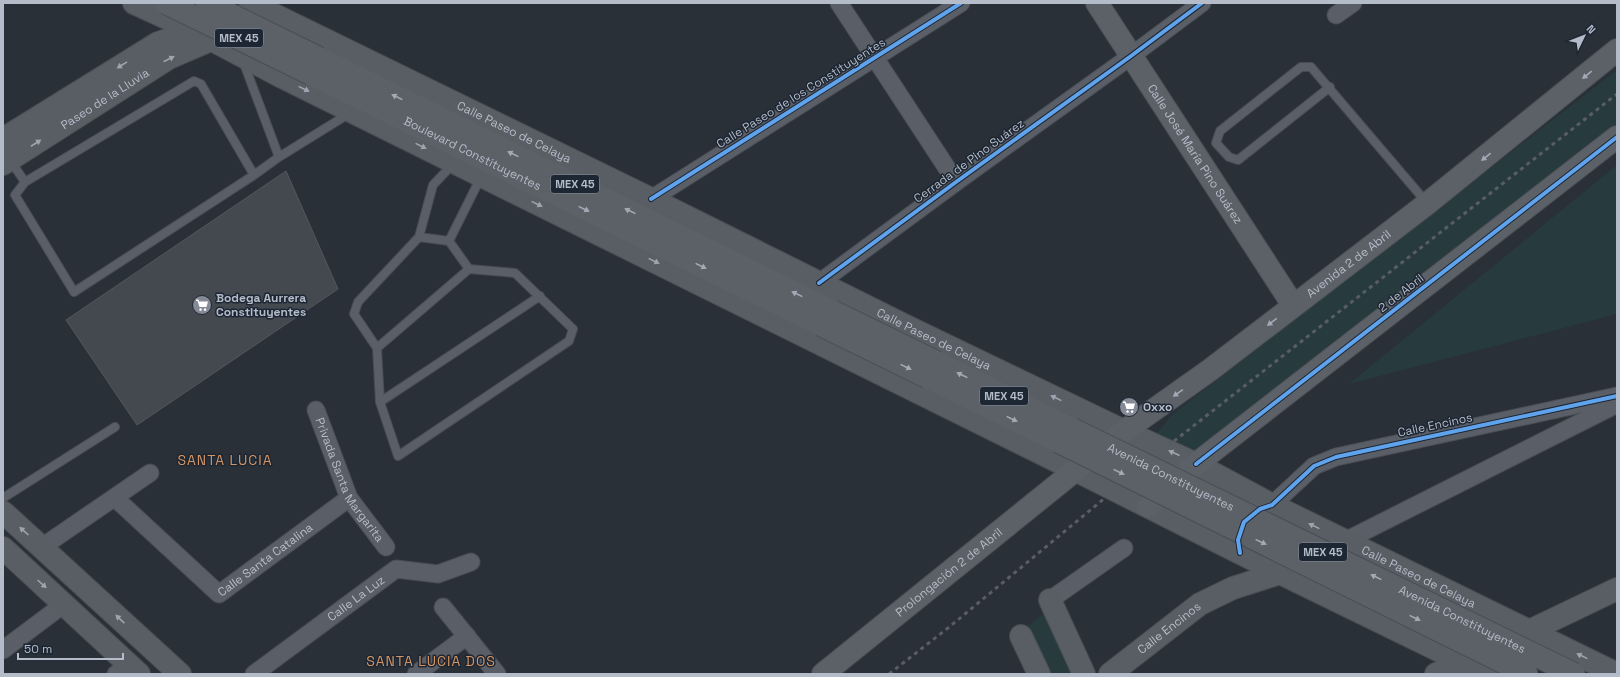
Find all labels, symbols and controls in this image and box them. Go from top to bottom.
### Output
north arrow [1564,16,1604,56]
text: N [1584,22,1599,37]
road number: MEX 45 [215,29,263,47]
street label: Calle Paseo de los Constituyentes [713,34,889,152]
one-way arrow [164,55,175,62]
one-way arrow [117,61,127,69]
street label: Paseo de la Lluvia [58,65,152,133]
one-way arrow [1581,71,1592,79]
street label: Calle José María Pino Suárez [1144,81,1246,227]
one-way arrow [299,85,310,92]
one-way arrow [391,94,403,100]
street label: Calle Paseo de Celaya [454,97,574,167]
street label: Boulevard Constituyentes [401,113,544,194]
street label: Cerrada de Pino Suárez [910,115,1028,207]
one-way arrow [31,139,41,147]
one-way arrow [415,143,427,149]
one-way arrow [508,151,519,157]
one-way arrow [1480,152,1491,161]
road number: MEX 45 [551,175,599,193]
one-way arrow [532,200,543,207]
one-way arrow [579,206,590,212]
one-way arrow [624,208,636,215]
street label: Avenida 2 de Abril [1303,226,1394,301]
one-way arrow [648,258,660,264]
one-way arrow [695,263,707,269]
street label: 2 de Abril [1375,270,1427,316]
place label: Bodega Aurrera Constituyentes [216,290,306,320]
one-way arrow [791,290,803,297]
supermarket icon: Bodega Aurrera Constituyentes [191,294,213,316]
street label: Calle Paseo de Celaya [874,305,994,374]
one-way arrow [1267,318,1277,326]
one-way arrow [900,364,912,370]
one-way arrow [956,372,968,378]
road number: MEX 45 [980,387,1028,405]
one-way arrow [1173,389,1183,397]
one-way arrow [1050,395,1062,401]
supermarket icon: Oxxo [1118,396,1140,418]
place label: Oxxo [1143,399,1172,415]
street label: Calle Encinos [1396,409,1474,441]
street label: Privada Santa Margarita [312,415,388,545]
one-way arrow [1006,416,1018,422]
street label: Avenida Constituyentes [1105,440,1237,515]
one-way arrow [1167,450,1179,456]
district label: SANTA LUCIA [177,451,273,469]
one-way arrow [1113,469,1125,475]
street label: Calle Santa Catalina [214,519,316,600]
one-way arrow [1308,523,1320,529]
street label: Prolongación 2 de Abril [892,524,1006,620]
one-way arrow [19,527,29,536]
one-way arrow [1255,539,1266,545]
street label: Calle Paseo de Celaya [1359,542,1479,612]
road number: MEX 45 [1299,543,1347,561]
street label: Calle La Luz [324,572,388,625]
one-way arrow [1370,574,1381,580]
one-way arrow [37,579,47,589]
street label: Avenida Constituyentes [1396,582,1528,657]
street label: Calle Encinos [1134,598,1204,658]
one-way arrow [115,615,125,624]
one-way arrow [1409,615,1420,622]
scale bar [18,635,123,661]
text: 50 m [24,641,52,657]
district label: SANTA LUCIA DOS [366,652,496,670]
one-way arrow [1576,653,1588,659]

